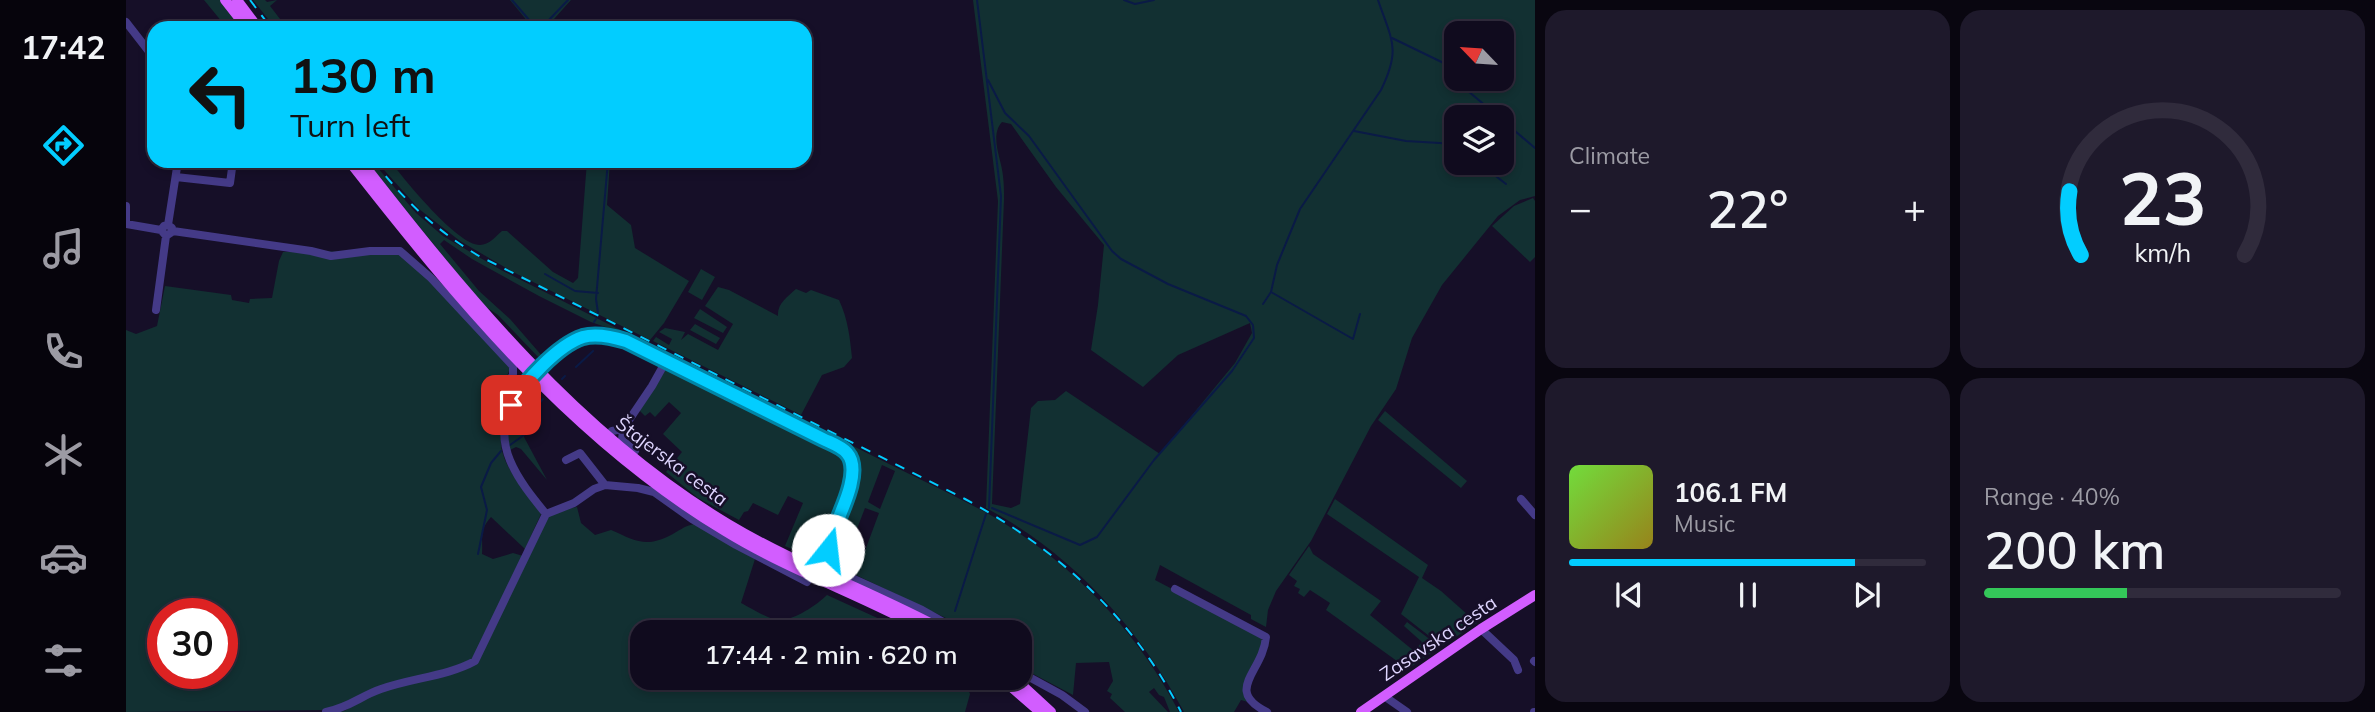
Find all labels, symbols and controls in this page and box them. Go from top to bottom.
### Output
north arrow [1444,21,1514,91]
map controls [1444,21,1514,175]
text: 17:42 [21,27,105,67]
text: 130 m [290,44,436,105]
icon: left [175,49,266,140]
text: Turn left [290,105,410,145]
button: layers [1444,105,1514,175]
icon: directions [39,121,88,170]
text: Climate [1569,141,1650,170]
text: 23 [2119,152,2206,243]
text: 22° [1707,176,1788,241]
text: − [1569,184,1592,232]
text: + [1903,184,1926,232]
icon: music [39,224,88,273]
text: km/h [2134,237,2191,268]
icon: phone [39,327,88,376]
pin [481,375,541,435]
icon: arrive [492,386,530,424]
street label: Štajerska cesta [611,411,733,511]
icon: climate [39,430,88,479]
text: 106.1 FM [1674,476,1787,509]
text: Range · 40% [1984,482,2120,511]
text: Music [1674,509,1735,538]
position arrow [791,513,865,587]
text: 200 km [1984,517,2165,582]
icon: car [39,533,88,582]
icon: previous [1610,576,1648,614]
icon: pause [1729,576,1767,614]
icon: next [1848,576,1886,614]
street label: Zasavska cesta [1375,590,1501,686]
speed limit sign: 30 [147,598,238,689]
icon: filters [39,636,88,685]
text: 17:44 · 2 min · 620 m [704,638,958,671]

